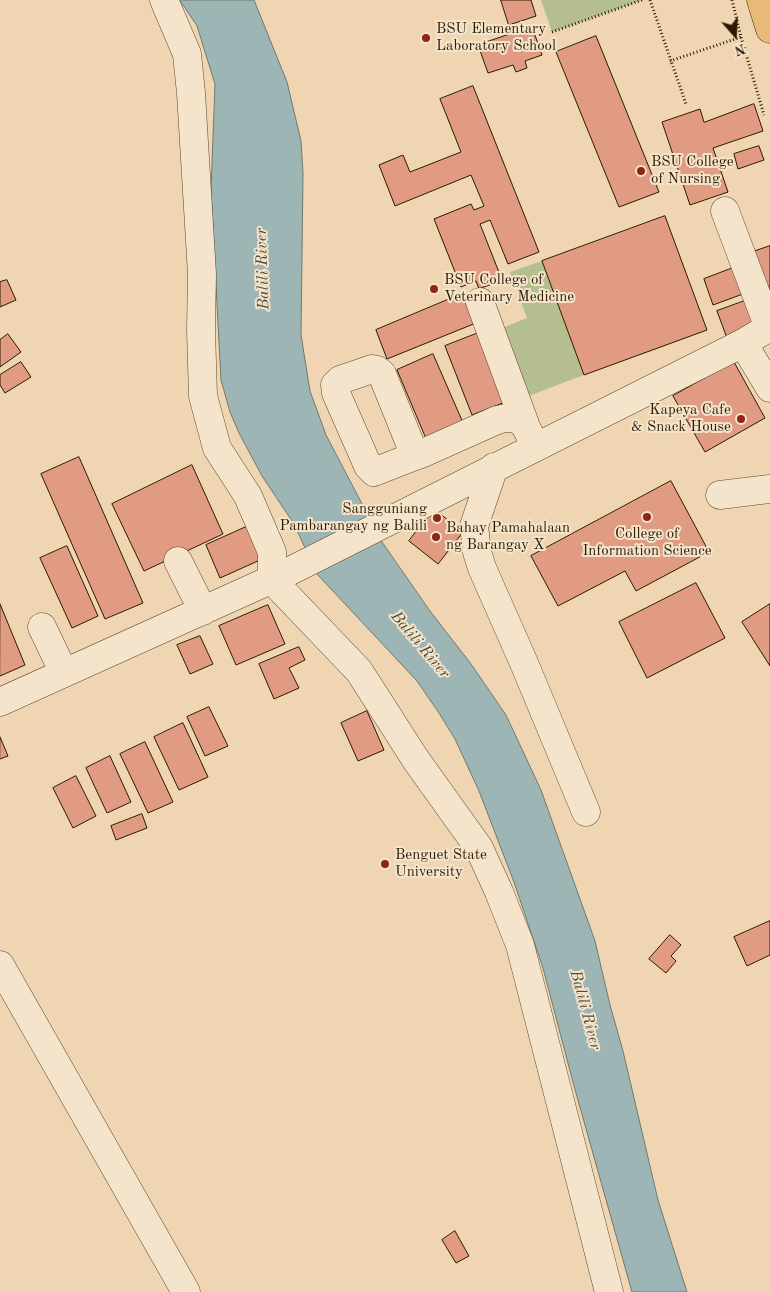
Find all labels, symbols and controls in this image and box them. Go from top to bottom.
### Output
north arrow [710,10,760,60]
place label: BSU Elementary Laboratory School [436,20,556,55]
marker: BSU Elementary Laboratory School [420,32,432,44]
text: N [733,41,747,58]
place label: BSU College of Nursing [651,153,734,188]
marker: BSU College of Nursing [635,165,647,177]
water label: Balili River [252,228,274,310]
place label: BSU College of Veterinary Medicine [444,271,574,306]
marker: BSU College of Veterinary Medicine [428,283,440,295]
place label: Kapeya Cafe & Snack House [631,401,731,436]
marker: Kapeya Cafe & Snack House [735,413,747,425]
place label: Sangguniang Pambarangay ng Balili [280,500,427,535]
marker: College of Information Science [641,511,653,523]
marker: Sangguniang Pambarangay ng Balili [431,512,443,524]
place label: Bahay Pamahalaan ng Barangay X [446,519,570,554]
place label: College of Information Science [582,525,712,560]
marker: Bahay Pamahalaan ng Barangay X [430,531,442,543]
water label: Balili River [386,607,454,683]
place label: Benguet State University [395,846,487,881]
marker: Benguet State University [379,858,391,870]
water label: Balili River [565,968,605,1052]

